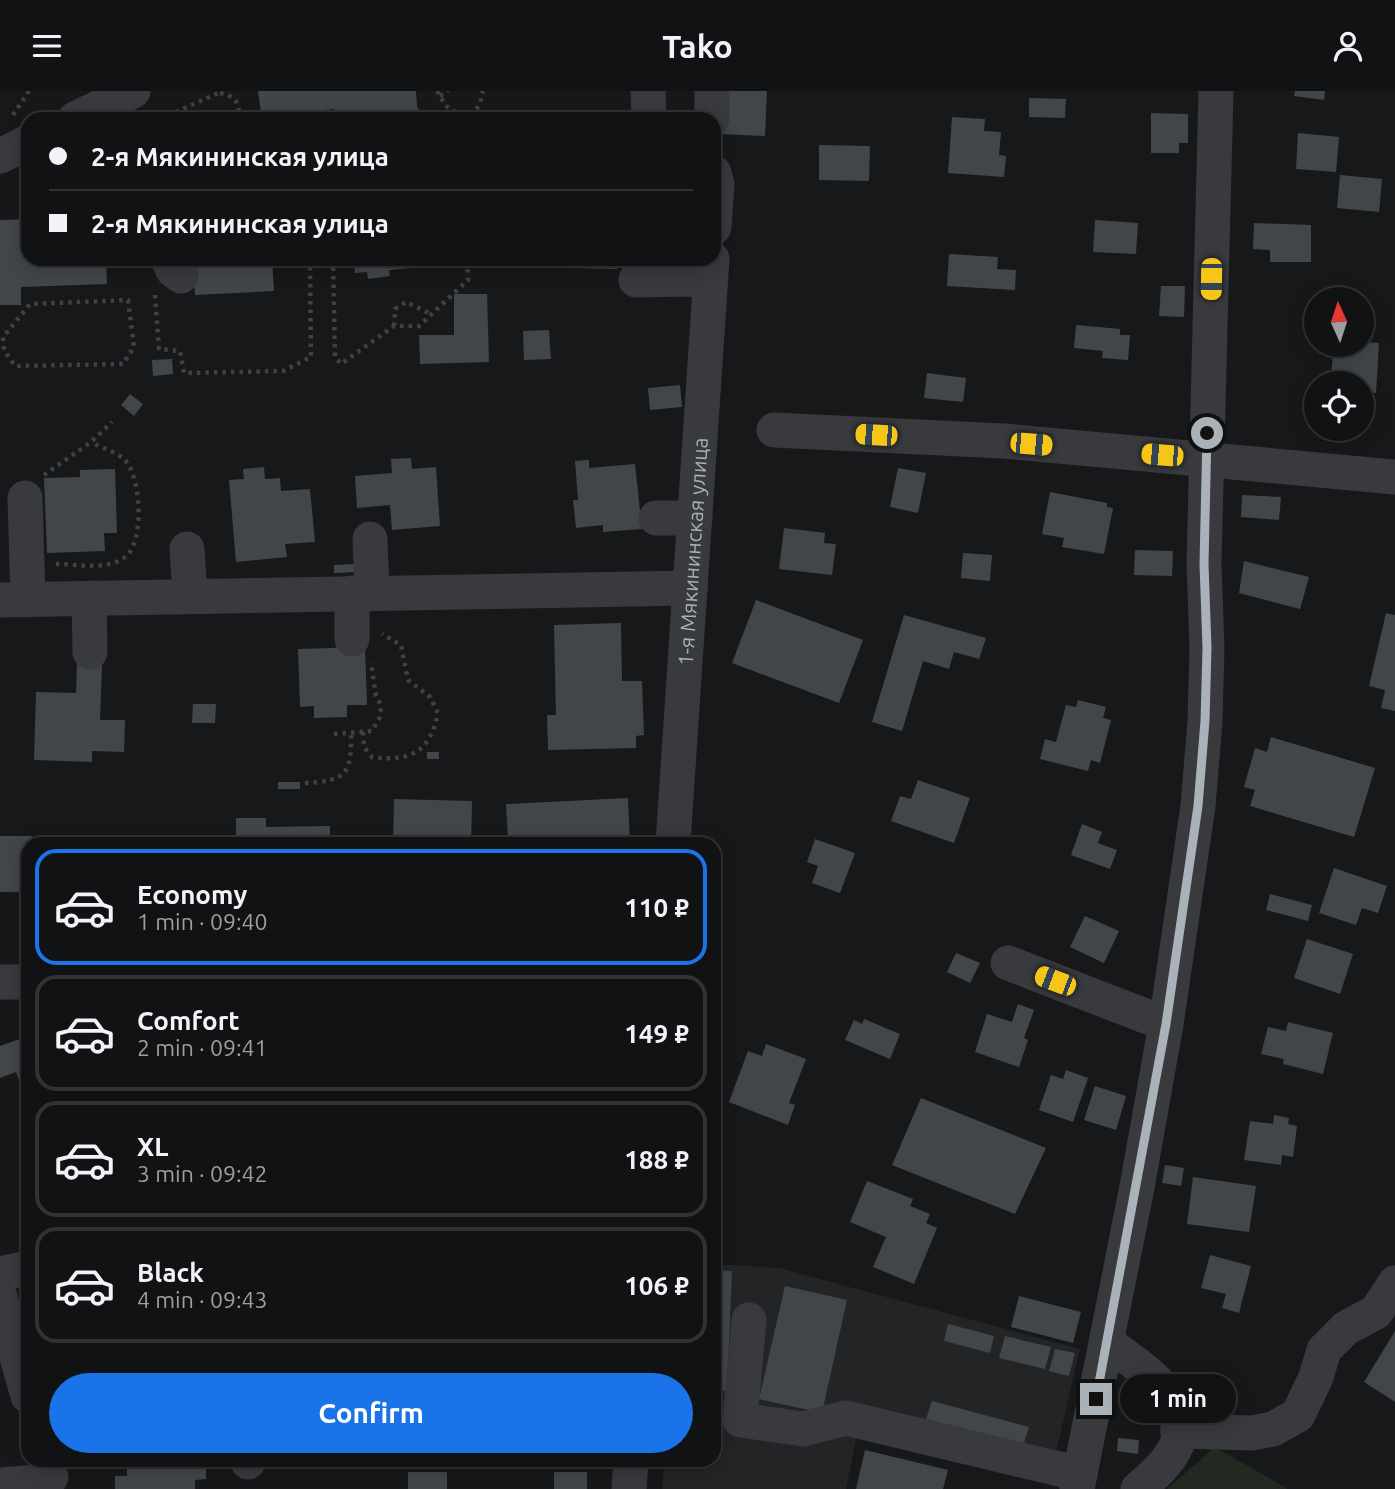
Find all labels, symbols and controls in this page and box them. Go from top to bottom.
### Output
icon: menu [28,27,66,65]
icon: person [1329,27,1367,65]
text: Tako [662,28,733,64]
text: 2-я Мякининская улица [91,142,389,171]
text: 2-я Мякининская улица [91,209,389,238]
car [1201,258,1222,300]
north arrow [1304,287,1374,357]
map controls [1304,287,1374,441]
button: locate [1304,371,1374,441]
route start [1191,417,1223,449]
car [855,423,898,447]
car [1010,432,1053,456]
street label: 1-я Мякининская улица [673,437,712,667]
car [1141,443,1184,467]
icon: car [53,876,116,939]
text: Economy [137,880,247,909]
text: 110 ₽ [624,893,689,922]
text: 1 min · 09:40 [137,909,268,934]
car [1032,964,1079,998]
icon: car [53,1002,116,1065]
text: Comfort [137,1006,240,1035]
text: 149 ₽ [624,1019,689,1048]
text: 2 min · 09:41 [137,1035,268,1060]
icon: car [53,1128,116,1191]
text: XL [137,1132,168,1161]
text: 188 ₽ [624,1145,689,1174]
text: 3 min · 09:42 [137,1161,268,1186]
icon: car [53,1254,116,1317]
text: Black [137,1258,204,1287]
text: 106 ₽ [624,1271,689,1300]
text: 4 min · 09:43 [137,1287,268,1312]
button: Confirm [49,1373,693,1453]
callout: 1 min [1120,1375,1236,1423]
route end [1080,1383,1112,1415]
text: 1 min [1149,1386,1207,1411]

